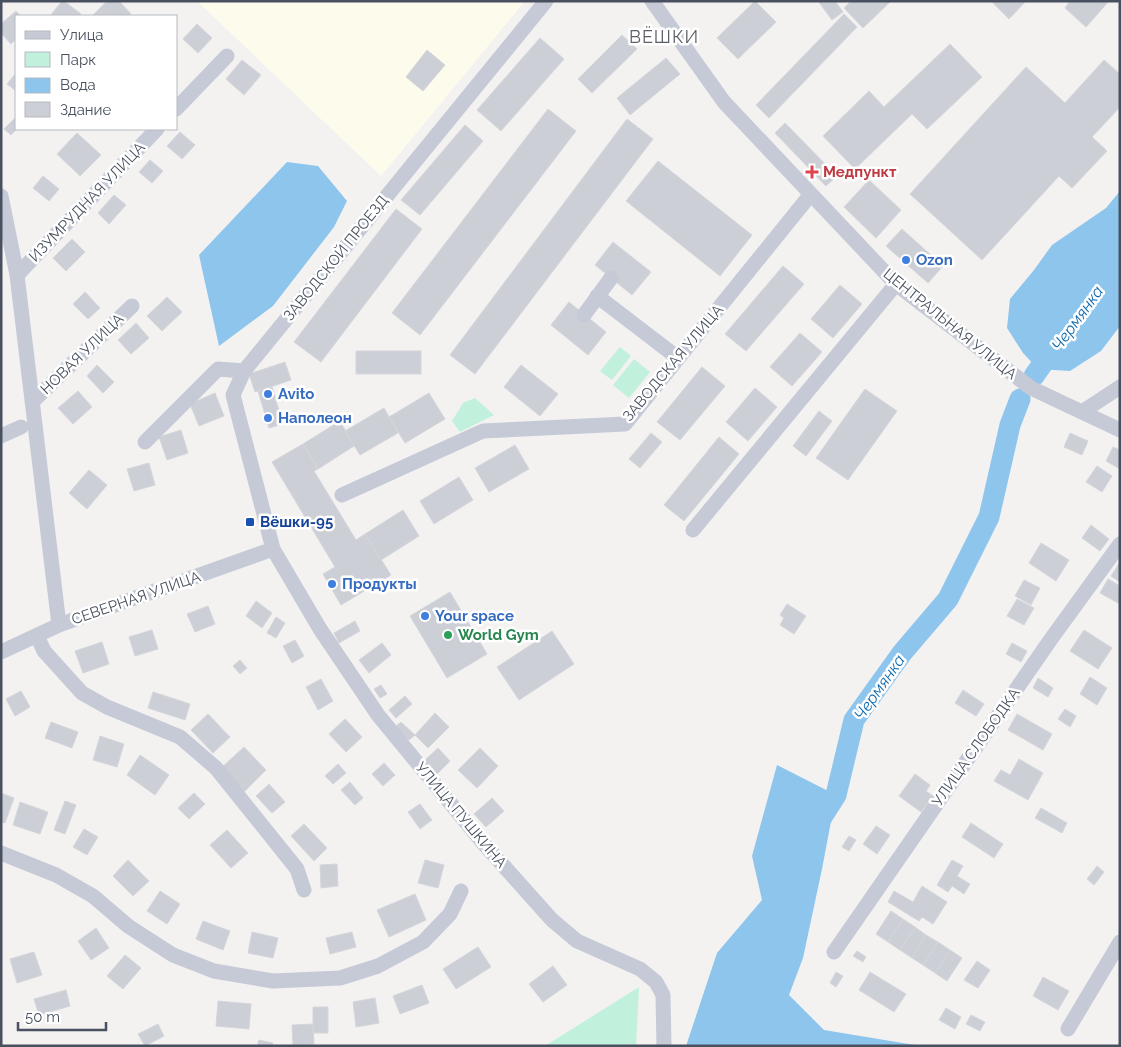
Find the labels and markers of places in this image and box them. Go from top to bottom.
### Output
place label: Медпункт [823,163,897,181]
marker: Медпункт [805,165,819,179]
place label: Ozon [916,251,953,269]
marker: Ozon [900,254,912,266]
place label: Avito [278,385,314,403]
marker: Avito [262,388,274,400]
place label: Наполеон [278,409,352,427]
marker: Наполеон [262,412,274,424]
place label: Вёшки-95 [260,513,333,531]
marker: Вёшки-95 [244,516,256,528]
place label: Продукты [342,575,417,593]
marker: Продукты [326,578,338,590]
place label: Your space [435,607,514,625]
marker: Your space [419,610,431,622]
place label: World Gym [458,626,539,644]
marker: World Gym [442,629,454,641]

